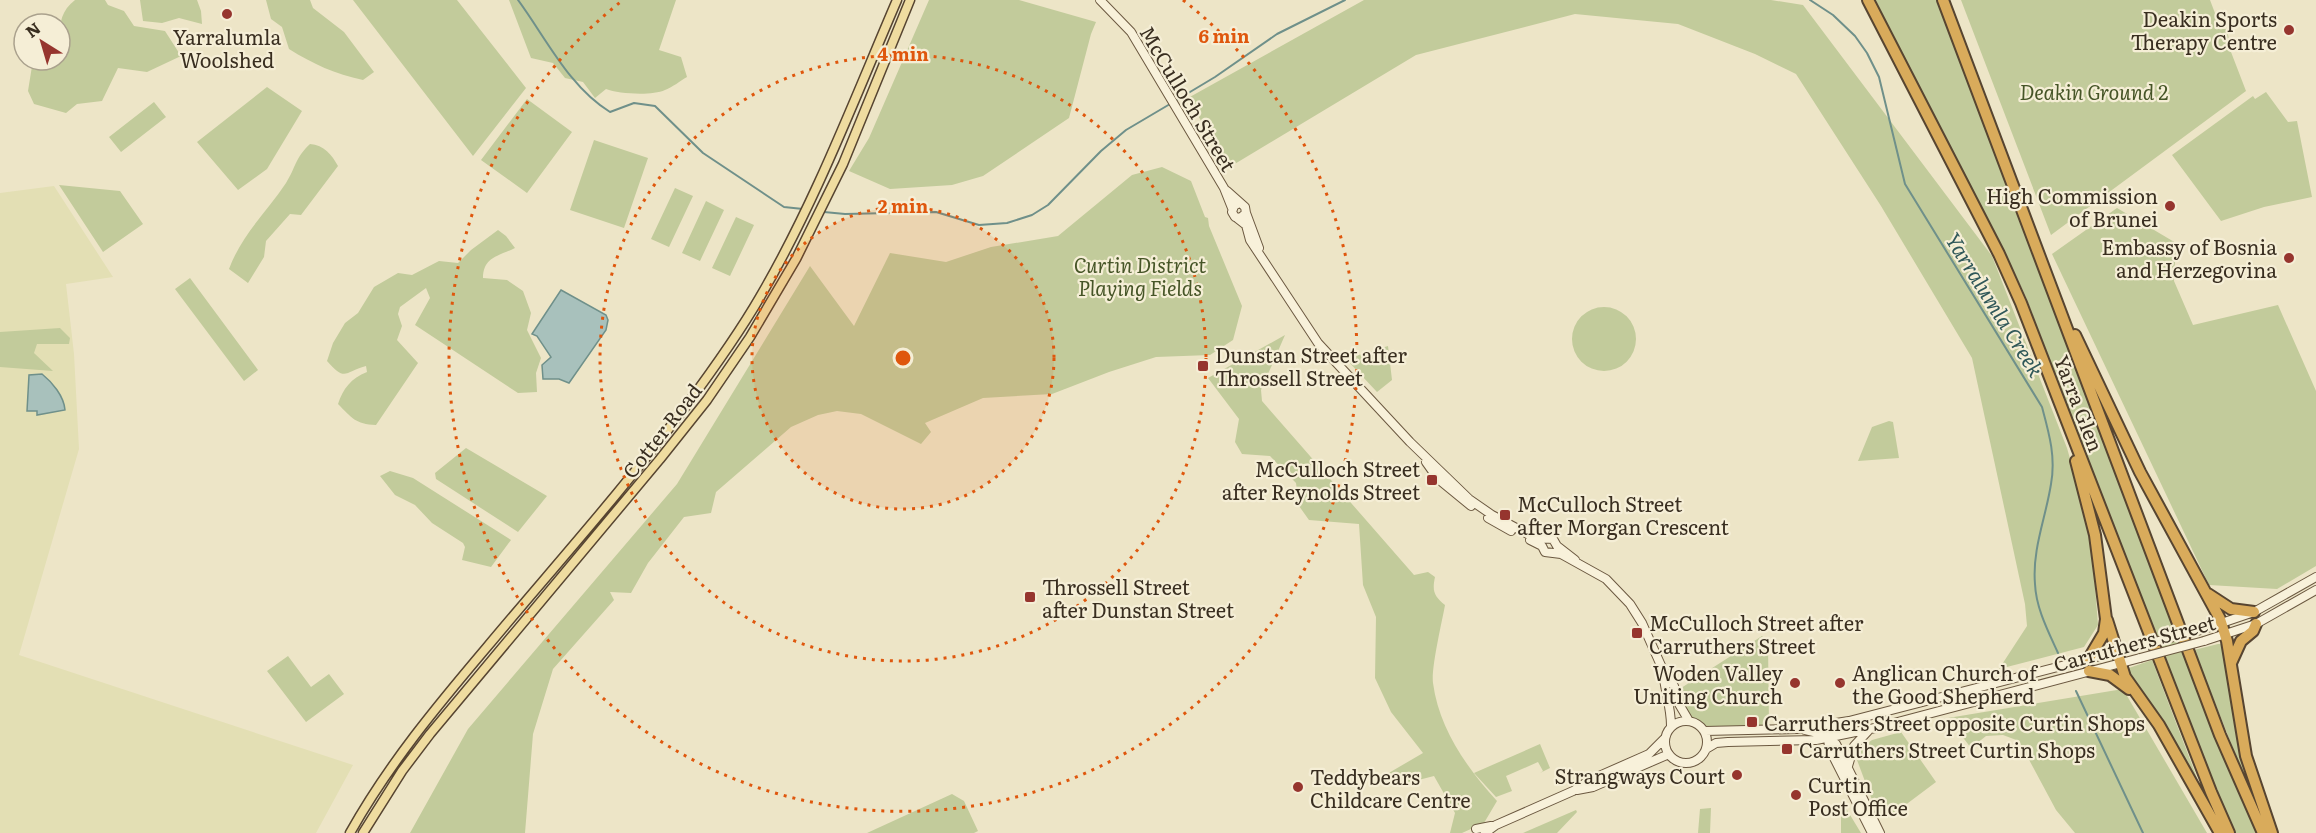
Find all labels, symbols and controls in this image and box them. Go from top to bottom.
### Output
place label: Deakin Sports Therapy Centre [2131,3,2277,56]
marker: Yarralumla Woolshed [220,7,234,21]
north arrow [12,12,72,72]
text: N [20,16,45,43]
street label: McCulloch Street [1134,19,1244,177]
place label: Yarralumla Woolshed [173,21,281,74]
text: 6 min [1198,22,1250,49]
marker: Deakin Sports Therapy Centre [2282,23,2296,37]
text: 4 min [877,40,929,67]
park label: Deakin Ground 2 [2020,76,2168,106]
place label: High Commission of Brunei [1986,180,2158,233]
text: 2 min [878,192,929,219]
marker: High Commission of Brunei [2163,199,2177,213]
water label: Yarralumla Creek [1939,226,2053,383]
place label: Embassy of Bosnia and Herzegovina [2102,231,2277,284]
park label: Curtin District Playing Fields [1074,249,1206,302]
marker: Embassy of Bosnia and Herzegovina [2282,251,2296,265]
place label: Dunstan Street after Throssell Street [1215,339,1407,392]
centre of rings [893,348,913,368]
street label: Yarra Glen [2048,350,2112,456]
marker: Dunstan Street after Throssell Street [1196,359,1210,373]
street label: Cotter Road [614,376,708,484]
place label: McCulloch Street after Reynolds Street [1222,453,1420,506]
marker: McCulloch Street after Reynolds Street [1425,473,1439,487]
place label: McCulloch Street after Morgan Crescent [1517,488,1729,541]
marker: McCulloch Street after Morgan Crescent [1498,508,1512,522]
place label: Throssell Street after Dunstan Street [1042,571,1234,624]
marker: Throssell Street after Dunstan Street [1023,590,1037,604]
street label: Carruthers Street [2050,606,2218,678]
place label: McCulloch Street after Carruthers Street [1649,607,1864,660]
marker: McCulloch Street after Carruthers Street [1630,626,1644,640]
place label: Woden Valley Uniting Church [1633,657,1783,710]
place label: Anglican Church of the Good Shepherd [1852,657,2039,710]
marker: Woden Valley Uniting Church [1788,676,1802,690]
marker: Anglican Church of the Good Shepherd [1833,676,1847,690]
place label: Carruthers Street opposite Curtin Shops [1764,707,2145,737]
marker: Carruthers Street opposite Curtin Shops [1745,715,1759,729]
place label: Carruthers Street Curtin Shops [1799,734,2095,764]
marker: Carruthers Street Curtin Shops [1780,742,1794,756]
place label: Strangways Court [1555,760,1725,790]
place label: Teddybears Childcare Centre [1310,761,1471,814]
marker: Strangways Court [1730,768,1744,782]
place label: Curtin Post Office [1808,769,1908,822]
marker: Teddybears Childcare Centre [1291,780,1305,794]
marker: Curtin Post Office [1789,788,1803,802]

